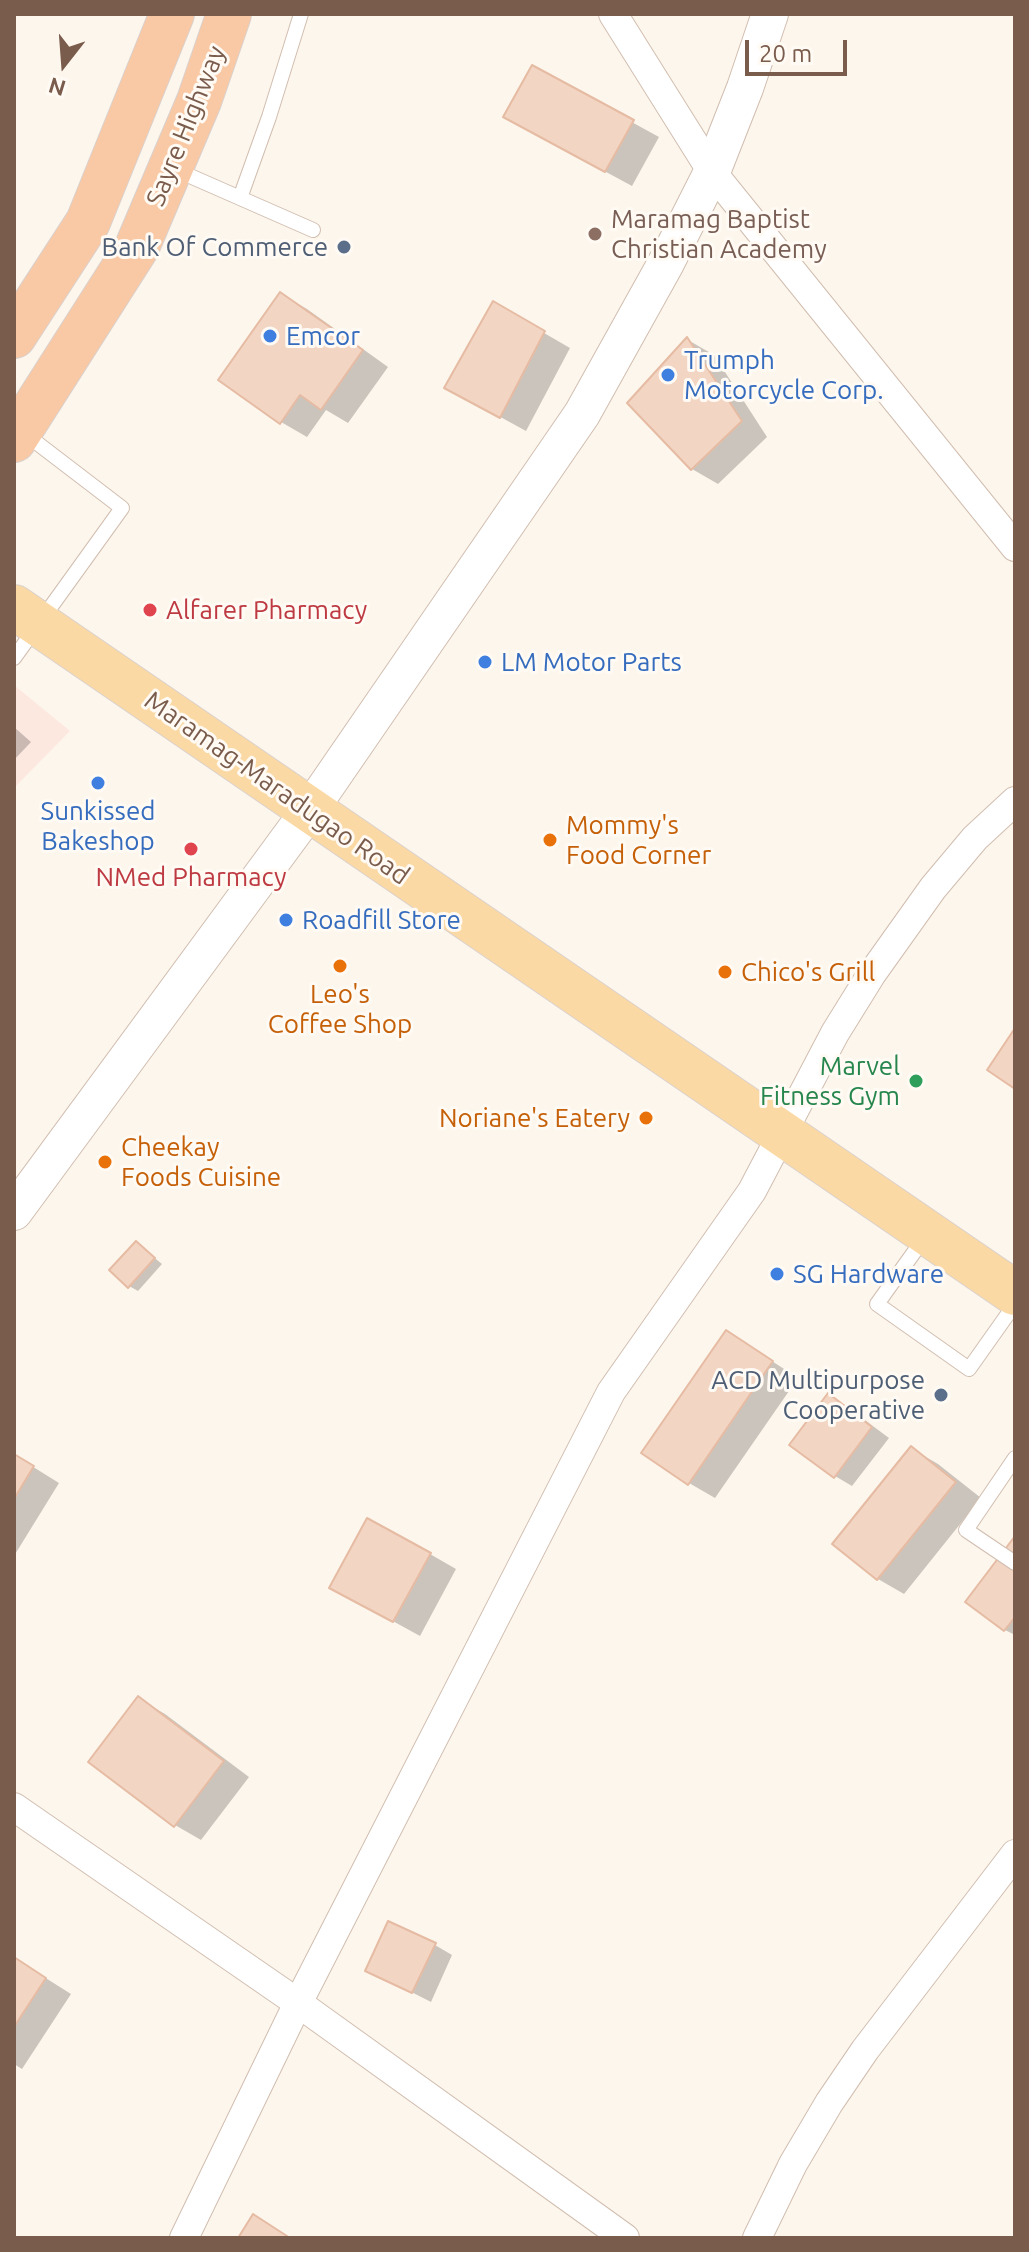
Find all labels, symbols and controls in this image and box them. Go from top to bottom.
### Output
north arrow [24,24,104,104]
scale bar [749,24,851,74]
text: 20 m [759,40,812,67]
street label: Sayre Highway [140,41,232,211]
text: N [45,73,68,102]
place label: Maramag Baptist Christian Academy [611,203,827,264]
marker: Maramag Baptist Christian Academy [586,225,604,243]
place label: Bank Of Commerce [102,231,328,263]
marker: Bank Of Commerce [335,238,353,256]
place label: Emcor [286,320,360,352]
marker: Emcor [261,327,279,345]
place label: Trumph Motorcycle Corp. [684,344,884,406]
marker: Trumph Motorcycle Corp. [659,366,677,384]
place label: Alfarer Pharmacy [166,594,367,626]
marker: Alfarer Pharmacy [141,601,159,619]
place label: LM Motor Parts [501,646,682,678]
marker: LM Motor Parts [476,653,494,671]
street label: Maramag-Maradugao Road [139,685,415,891]
marker: Sunkissed Bakeshop [89,774,107,792]
place label: Sunkissed Bakeshop [41,795,155,856]
place label: Mommy's Food Corner [566,809,711,870]
marker: Mommy's Food Corner [541,831,559,849]
marker: NMed Pharmacy [182,840,200,858]
place label: NMed Pharmacy [96,861,286,893]
place label: Roadfill Store [302,904,461,936]
marker: Roadfill Store [277,911,295,929]
place label: Chico's Grill [741,956,875,988]
marker: Leo's Coffee Shop [331,957,349,975]
marker: Chico's Grill [716,963,734,981]
place label: Leo's Coffee Shop [268,978,412,1040]
place label: Marvel Fitness Gym [760,1050,900,1112]
marker: Marvel Fitness Gym [907,1072,925,1090]
place label: Noriane's Eatery [439,1102,630,1134]
marker: Noriane's Eatery [637,1109,655,1127]
place label: Cheekay Foods Cuisine [121,1131,281,1192]
marker: Cheekay Foods Cuisine [96,1153,114,1171]
place label: SG Hardware [793,1258,944,1290]
marker: SG Hardware [768,1265,786,1283]
place label: ACD Multipurpose Cooperative [711,1364,925,1426]
marker: ACD Multipurpose Cooperative [932,1386,950,1404]

